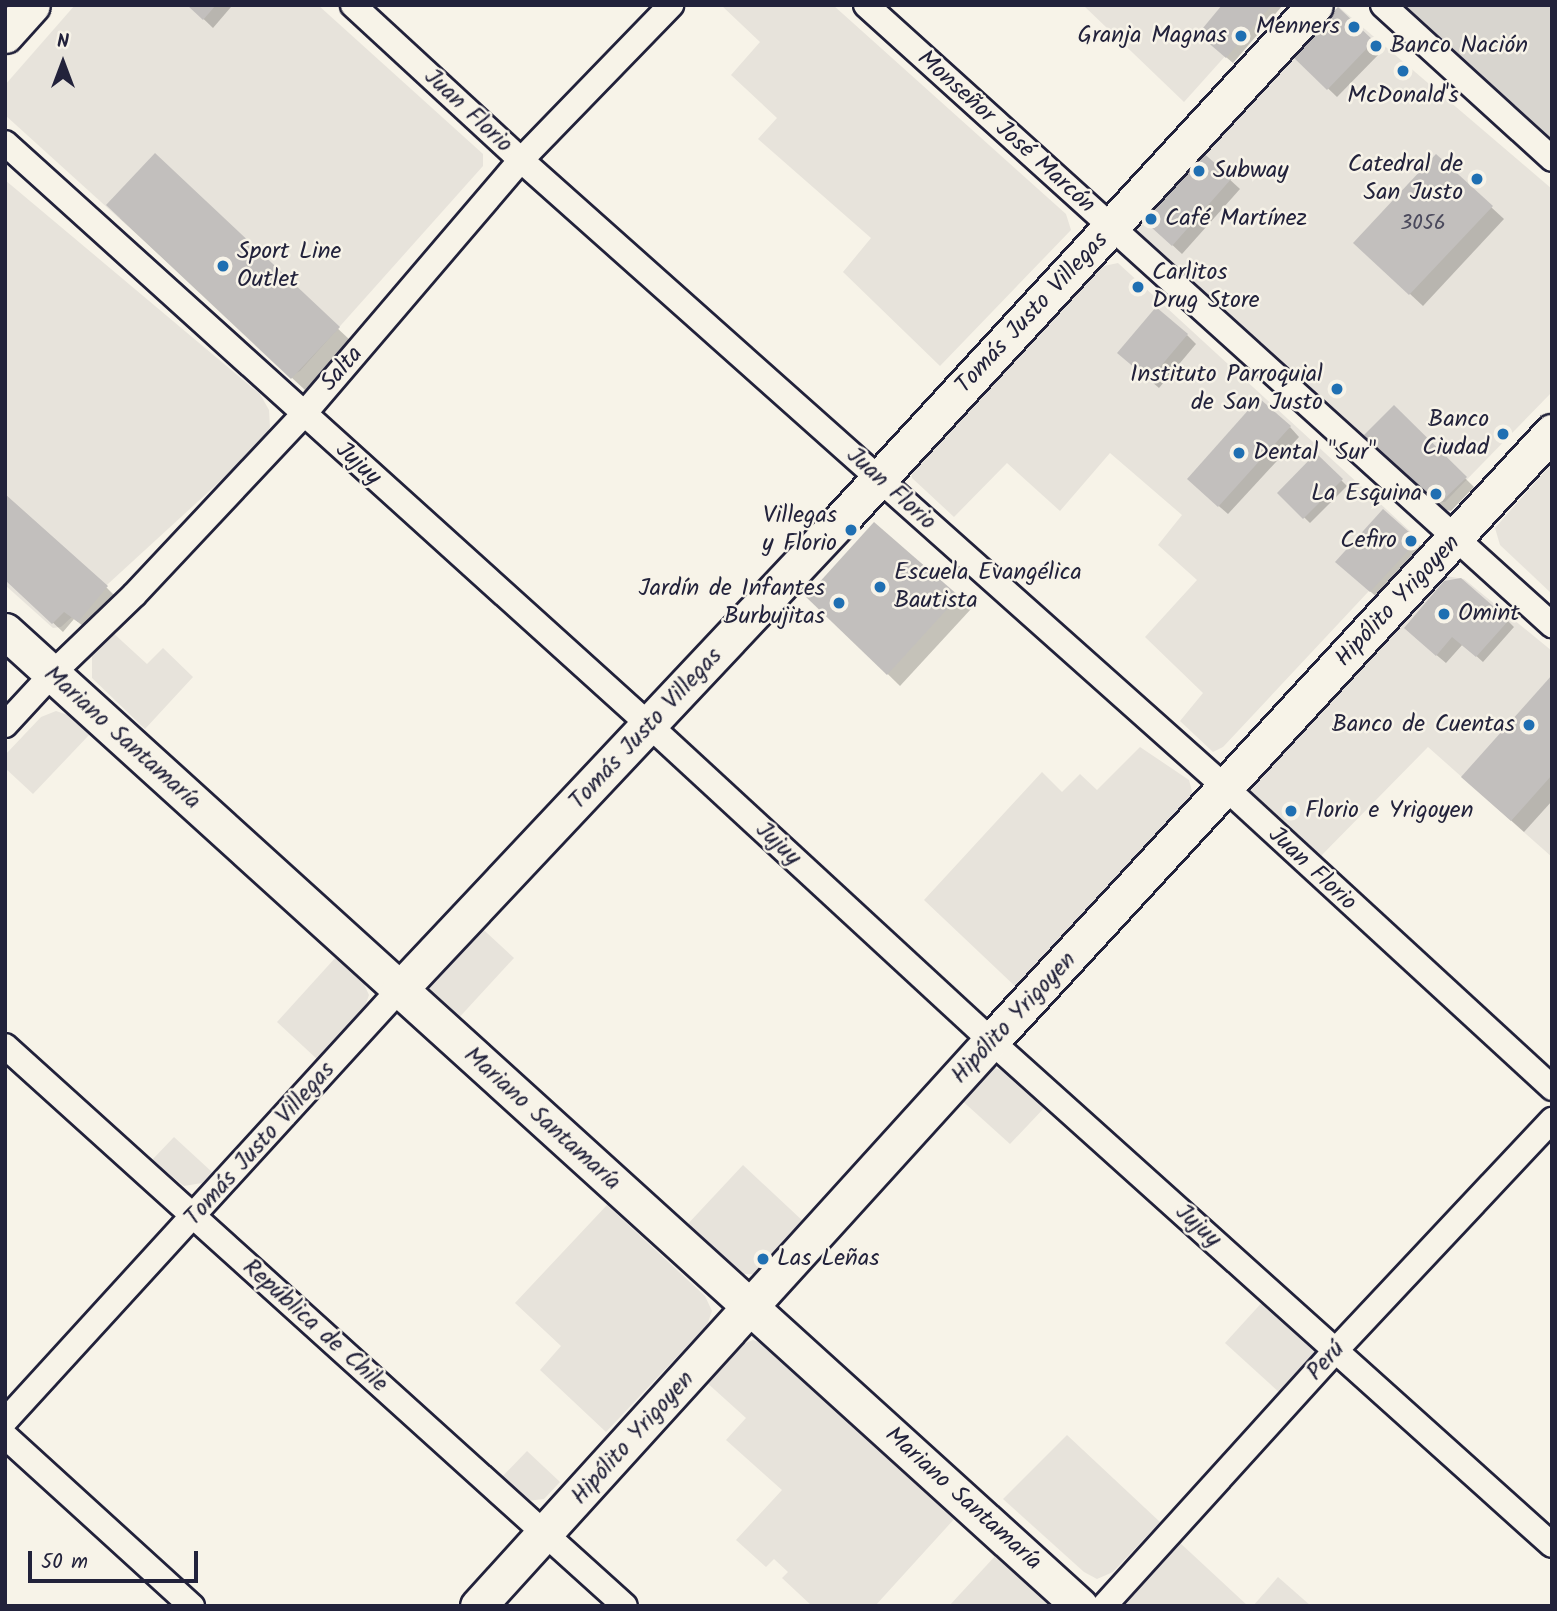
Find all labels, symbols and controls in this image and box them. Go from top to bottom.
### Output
place label: Menners [1256,13,1340,41]
marker: Menners [1346,19,1362,35]
place label: Granja Magnas [1078,22,1227,50]
text: N [57,27,69,57]
north arrow [28,28,98,98]
marker: Granja Magnas [1233,28,1249,44]
place label: Banco Nación [1390,32,1528,60]
marker: Banco Nación [1368,38,1384,54]
street label: Monseñor José Marcón [911,44,1101,220]
street label: Juan Florio [418,63,518,159]
marker: McDonald's [1395,63,1411,79]
place label: McDonald's [1347,82,1459,110]
place label: Catedral de San Justo [1348,151,1463,207]
place label: Subway [1213,157,1289,185]
marker: Subway [1191,163,1207,179]
marker: Catedral de San Justo [1469,171,1485,187]
place label: Café Martínez [1165,205,1307,233]
marker: Café Martínez [1143,211,1159,227]
house number: 3056 [1400,211,1446,237]
street label: Tomás Justo Villegas [950,226,1114,400]
place label: Sport Line Outlet [237,238,341,294]
marker: Sport Line Outlet [215,258,231,274]
place label: Carlitos Drug Store [1152,259,1260,315]
marker: Carlitos Drug Store [1130,279,1146,295]
street label: Salta [315,341,369,397]
place label: Instituto Parroquial de San Justo [1130,361,1323,417]
marker: Instituto Parroquial de San Justo [1329,381,1345,397]
place label: Banco Ciudad [1422,406,1489,462]
marker: Banco Ciudad [1495,426,1511,442]
street label: Jujuy [329,436,387,492]
place label: Dental "Sur" [1253,439,1376,467]
street label: Juan Florio [840,441,942,537]
marker: Dental "Sur" [1231,445,1247,461]
place label: La Esquina [1311,480,1422,508]
marker: La Esquina [1428,486,1444,502]
place label: Villegas y Florio [762,502,837,558]
marker: Villegas y Florio [843,522,859,538]
place label: Cefiro [1340,527,1397,555]
street label: Hipólito Yrigoyen [1329,529,1467,673]
marker: Cefiro [1403,533,1419,549]
place label: Escuela Evangélica Bautista [894,559,1082,615]
place label: Jardín de Infantes Burbujitas [638,575,825,631]
marker: Escuela Evangélica Bautista [872,579,888,595]
marker: Jardín de Infantes Burbujitas [831,595,847,611]
place label: Omint [1458,600,1520,628]
marker: Omint [1436,606,1452,622]
street label: Tomás Justo Villegas [564,642,728,816]
street label: Mariano Santamaría [38,660,206,816]
place label: Banco de Cuentas [1332,711,1515,739]
marker: Banco de Cuentas [1521,717,1537,733]
place label: Florio e Yrigoyen [1305,797,1473,825]
marker: Florio e Yrigoyen [1283,803,1299,819]
street label: Jujuy [749,816,807,872]
street label: Juan Florio [1262,821,1362,917]
street label: Hipólito Yrigoyen [945,946,1083,1090]
street label: Mariano Santamaría [458,1041,626,1197]
street label: Tomás Justo Villegas [179,1056,341,1232]
street label: Jujuy [1169,1198,1227,1254]
place label: Las Leñas [777,1245,879,1273]
marker: Las Leñas [755,1251,771,1267]
street label: República de Chile [236,1253,394,1399]
street label: Perú [1301,1335,1351,1387]
street label: Hipólito Yrigoyen [565,1365,701,1511]
street label: Mariano Santamaría [879,1421,1047,1577]
scale bar [32,1538,201,1582]
text: 50 m [41,1546,88,1579]

